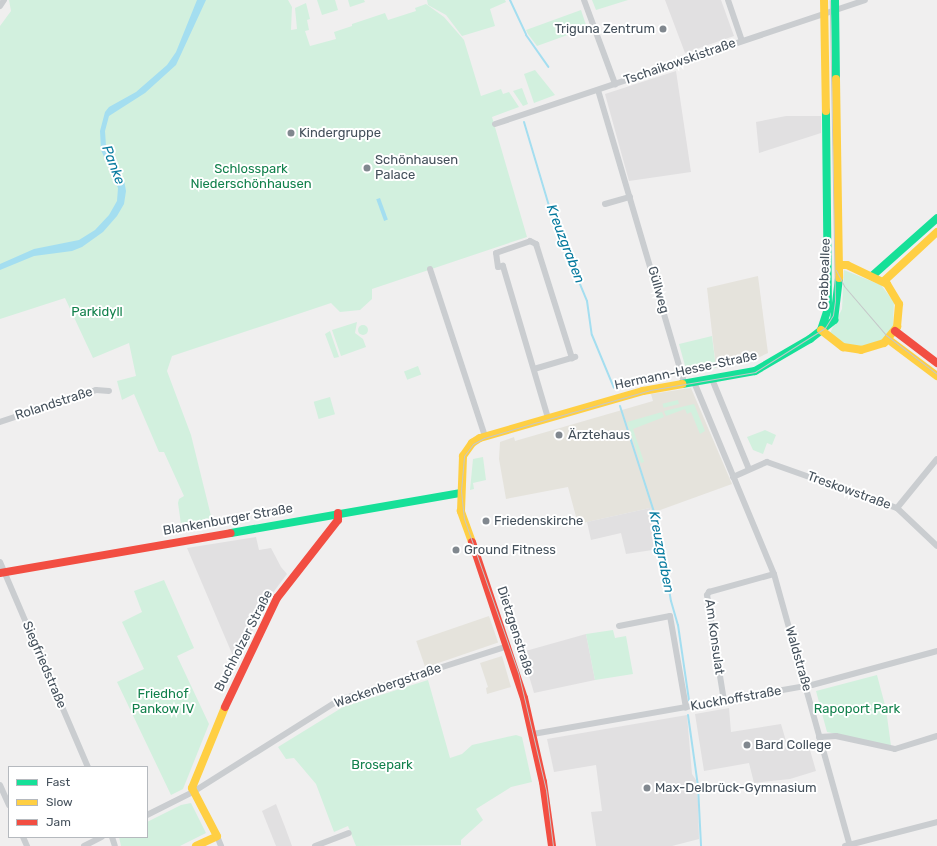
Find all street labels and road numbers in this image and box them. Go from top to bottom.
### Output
street label: Tschaikowskistraße [622,36,738,88]
street label: Grabbeallee [816,238,834,310]
street label: Güllweg [644,265,672,315]
street label: Hermann-Hesse-Straße [613,348,759,394]
street label: Rolandstraße [13,384,95,424]
street label: Treskowstraße [805,469,893,513]
street label: Blankenburger Straße [162,501,294,539]
street label: Dietzgenstraße [493,585,537,677]
street label: Buchholzer Straße [212,587,276,695]
street label: Am Konsulat [701,598,727,676]
street label: Siegfriedstraße [19,619,69,711]
street label: Waldstraße [781,625,815,693]
street label: Wackenbergstraße [332,660,444,712]
street label: Kuckhoffstraße [689,683,783,715]

